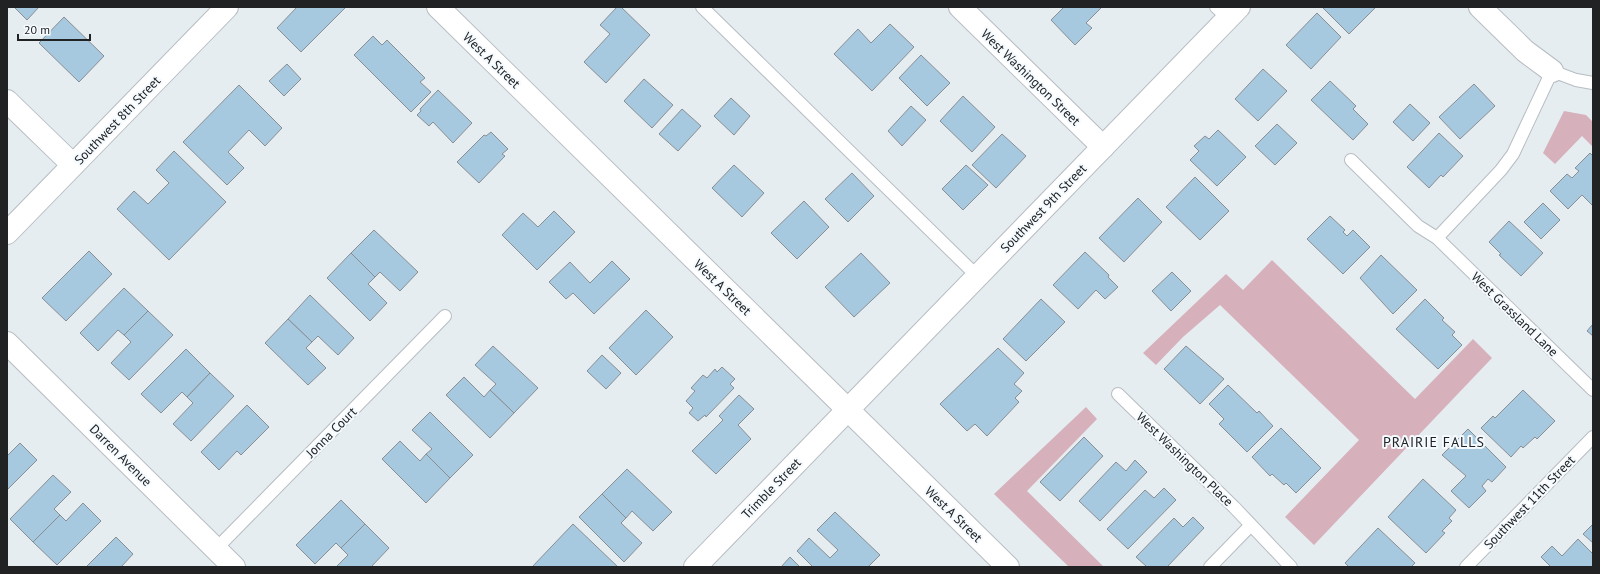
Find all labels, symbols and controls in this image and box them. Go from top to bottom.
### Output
scale bar [18,16,90,42]
text: 20 m [24,22,50,37]
street label: West Washington Street [977,25,1084,130]
street label: West A Street [459,29,524,92]
street label: Southwest 8th Street [71,72,165,168]
street label: Southwest 9th Street [997,160,1091,256]
street label: West A Street [690,256,755,319]
street label: West Grassland Lane [1468,269,1562,360]
street label: Jonna Court [302,403,361,462]
street label: West Washington Place [1133,409,1237,510]
street label: Darren Avenue [86,421,155,490]
district label: PRAIRIE FALLS [1383,433,1485,451]
street label: Southwest 11th Street [1480,451,1579,553]
street label: Trimble Street [738,454,805,522]
street label: West A Street [921,483,986,546]

